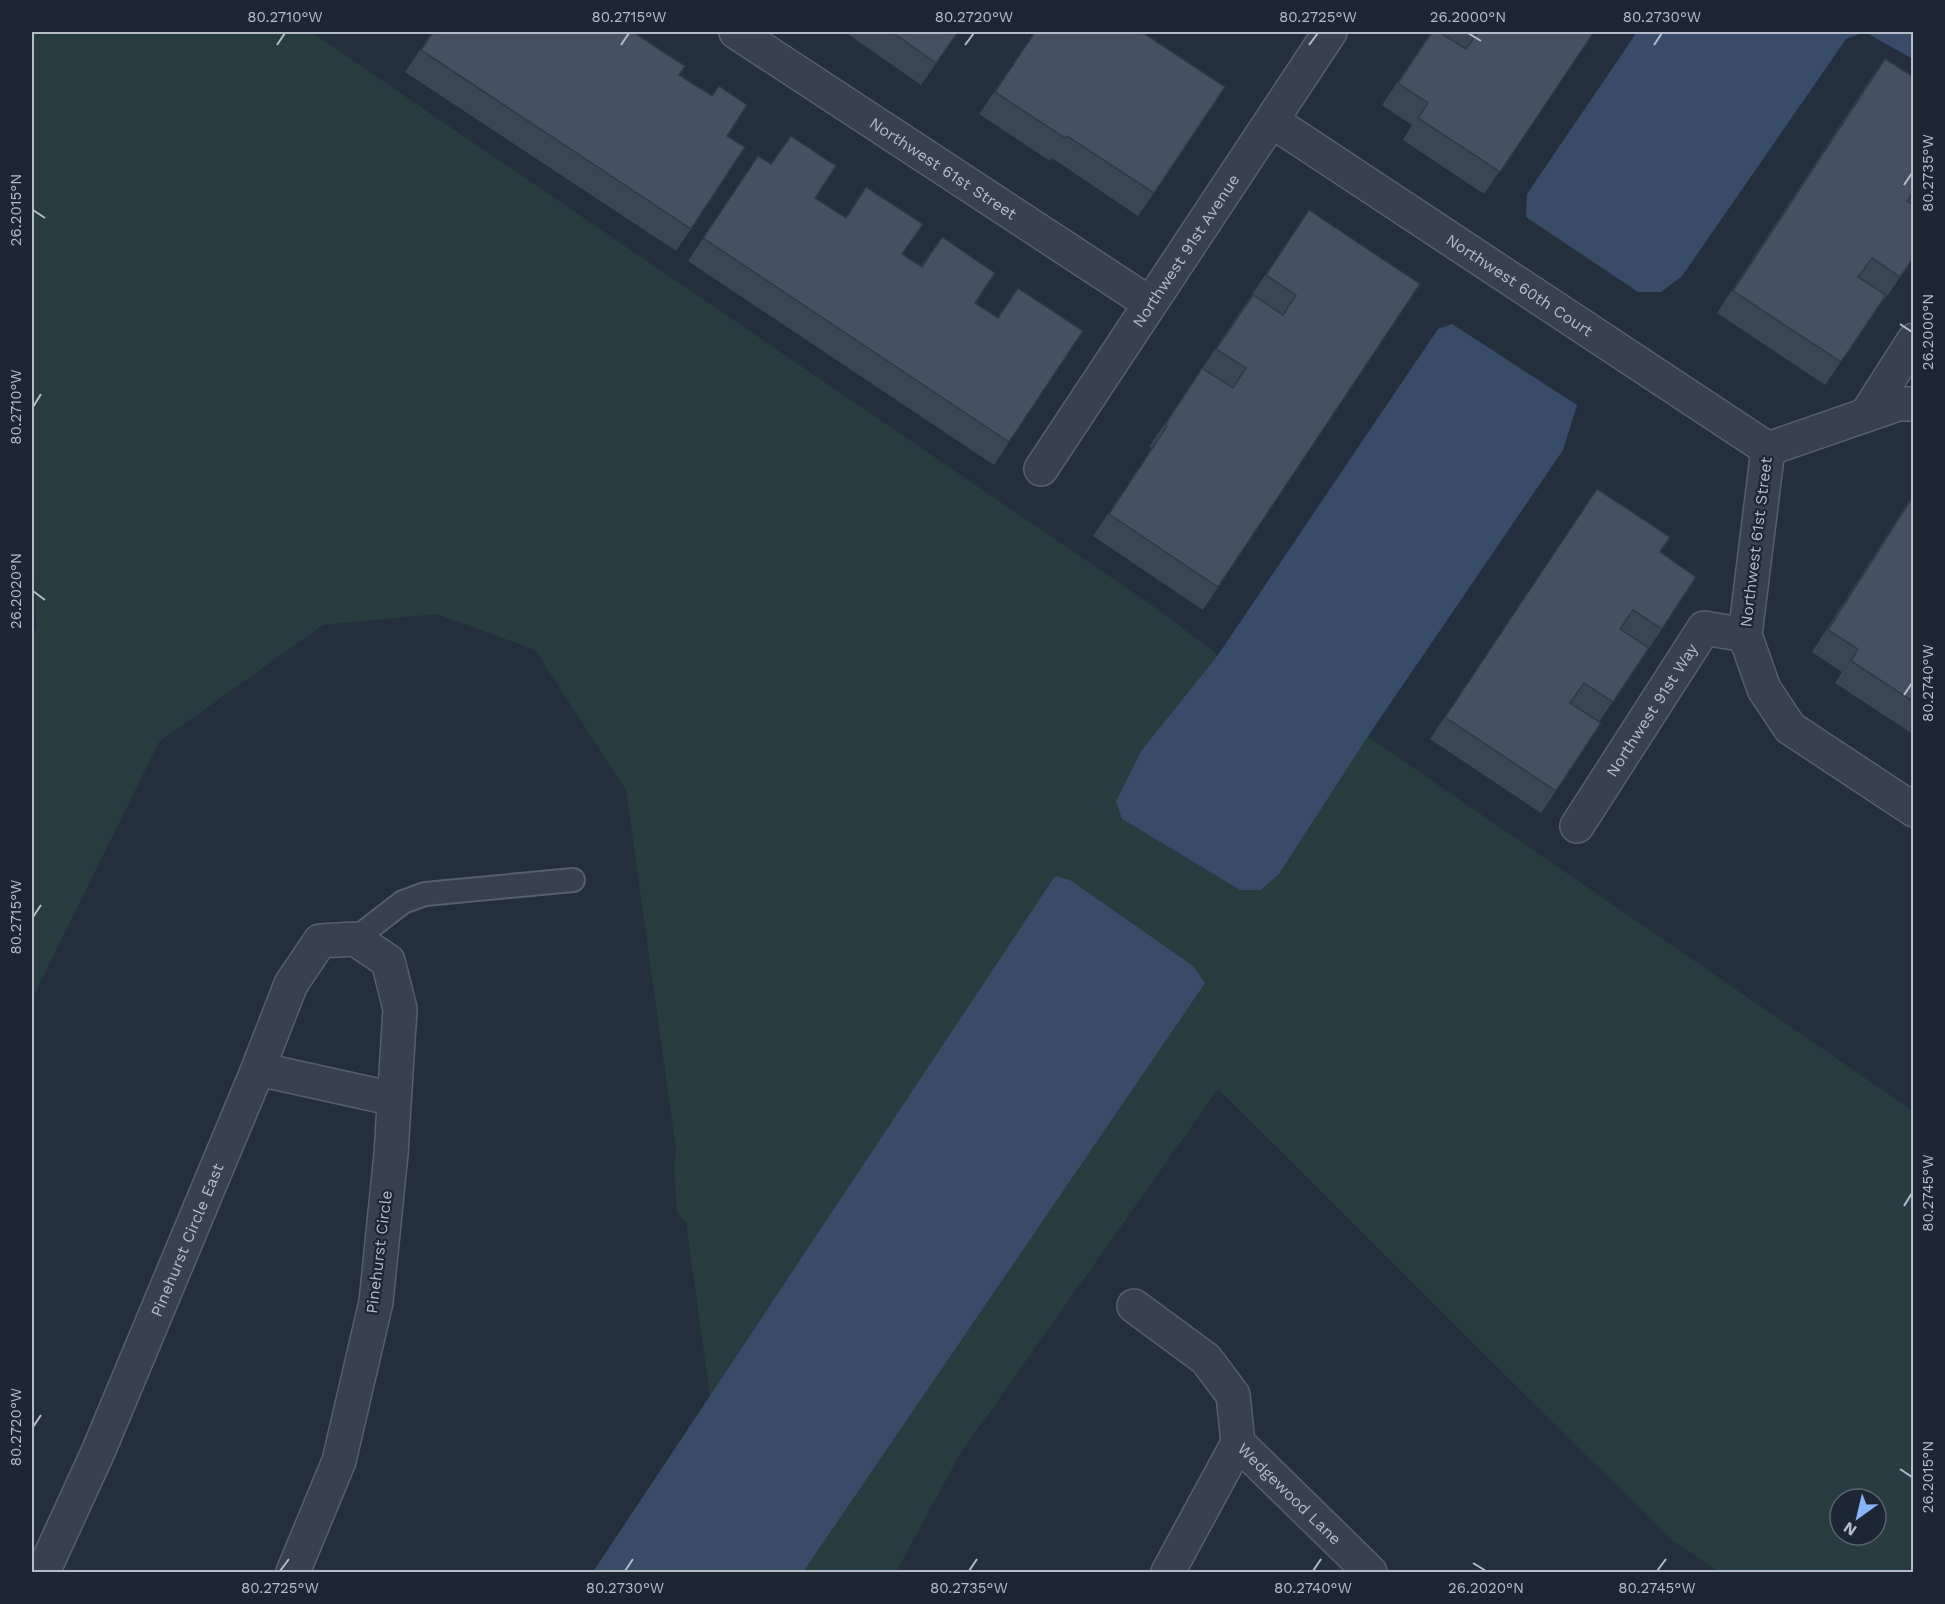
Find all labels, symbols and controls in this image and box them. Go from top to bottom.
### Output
text: 80.2710°W [247,8,323,26]
text: 80.2715°W [592,8,666,26]
text: 80.2720°W [935,8,1013,26]
text: 80.2725°W [1279,8,1357,26]
text: 26.2000°N [1430,8,1506,26]
text: 80.2730°W [1623,8,1701,26]
street label: Northwest 61st Street [866,113,1021,223]
text: 80.2735°W [1919,134,1937,212]
street label: Northwest 91st Avenue [1128,170,1243,331]
text: 26.2015°N [7,174,25,246]
street label: Northwest 60th Court [1443,230,1597,340]
text: 26.2000°N [1919,294,1937,370]
text: 80.2710°W [7,369,25,445]
street label: Northwest 61st Street [1736,455,1776,628]
text: 26.2020°N [7,553,25,629]
street label: Northwest 91st Way [1602,639,1702,780]
text: 80.2740°W [1919,644,1937,722]
text: 80.2715°W [7,880,25,954]
text: 80.2745°W [1919,1154,1937,1232]
street label: Pinehurst Circle East [146,1160,227,1319]
street label: Pinehurst Circle [362,1189,396,1315]
text: 80.2720°W [7,1388,25,1466]
street label: Wedgewood Lane [1234,1439,1345,1548]
text: 26.2015°N [1919,1441,1937,1513]
north arrow [1828,1487,1888,1547]
text: N [1840,1518,1860,1540]
text: 80.2725°W [241,1579,319,1597]
text: 80.2730°W [586,1579,664,1597]
text: 80.2735°W [930,1579,1008,1597]
text: 80.2740°W [1274,1579,1352,1597]
text: 26.2020°N [1448,1579,1524,1597]
text: 80.2745°W [1618,1579,1696,1597]

